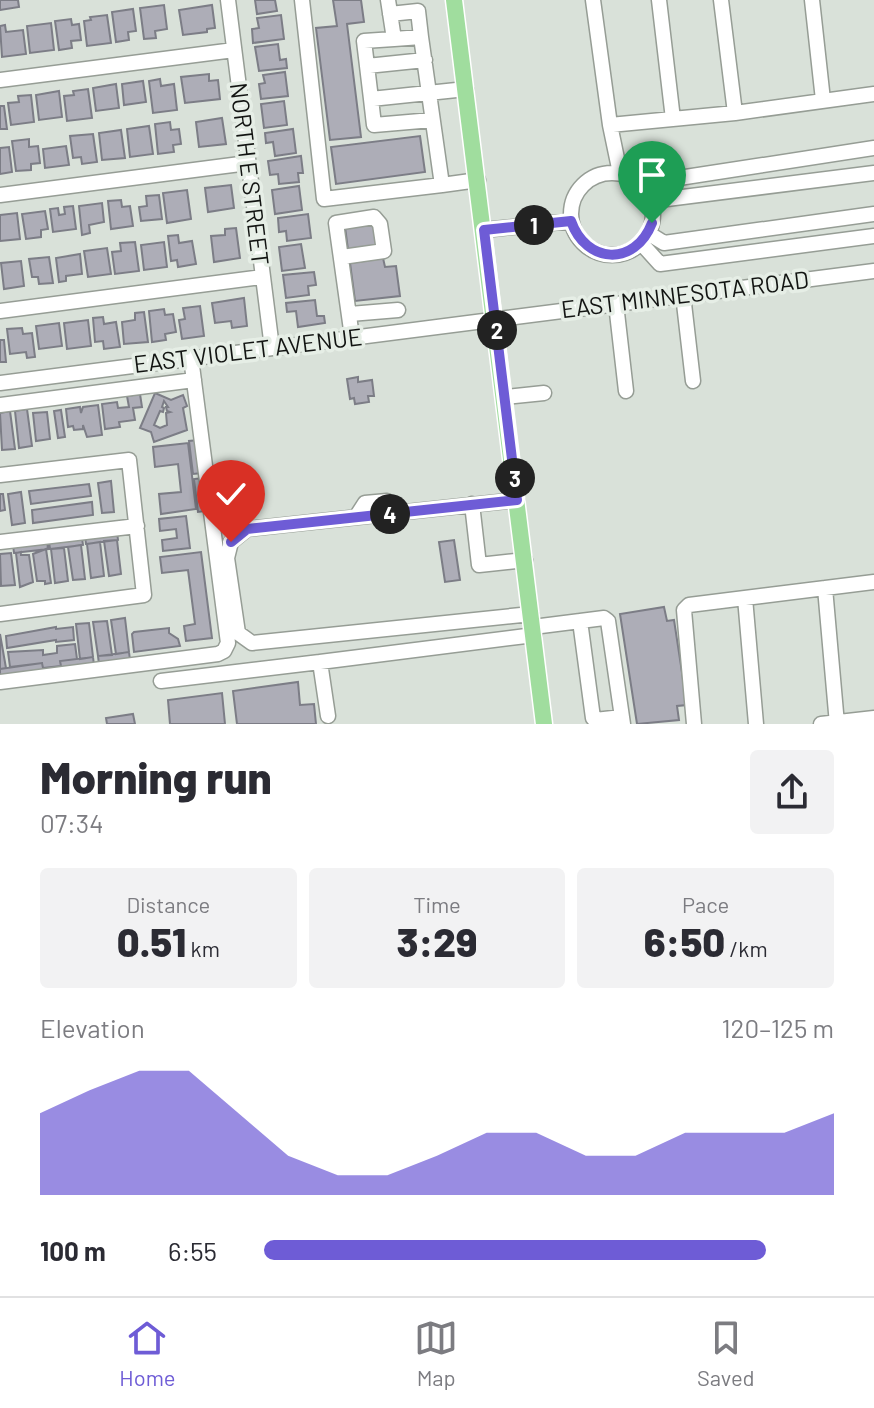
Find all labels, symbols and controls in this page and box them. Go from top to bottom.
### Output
street label: NORTH E STREET [225,81,276,267]
pin [618,141,686,223]
icon: arrive [630,153,674,197]
pin: 1 [514,205,554,245]
text: 1 [530,212,538,238]
street label: EAST MINNESOTA ROAD [559,264,810,323]
pin: 2 [477,310,517,350]
text: 2 [491,317,503,343]
street label: EAST VIOLET AVENUE [132,321,364,378]
pin: 3 [495,458,535,498]
pin [197,460,265,542]
text: 3 [509,465,521,491]
icon: check [209,472,253,516]
pin: 4 [370,494,410,534]
text: 4 [383,501,397,527]
text: Morning run [40,750,272,803]
button: share [750,750,834,834]
text: 07:34 [40,807,104,838]
text: Distance [126,891,210,917]
text: Time [413,891,461,917]
text: Pace [682,891,729,917]
text: 0.51 [117,917,186,965]
text: 3:29 [397,917,477,965]
text: 6:50 [644,917,725,965]
text: km [186,935,220,961]
text: /km [725,935,768,961]
text: Elevation [40,1012,145,1043]
text: 120–125 m [721,1012,834,1043]
text: 100 m [40,1235,106,1266]
text: 6:55 [168,1235,217,1266]
tab: Home [119,1316,176,1390]
tab: Map [414,1316,458,1390]
tab: Saved [697,1316,755,1390]

